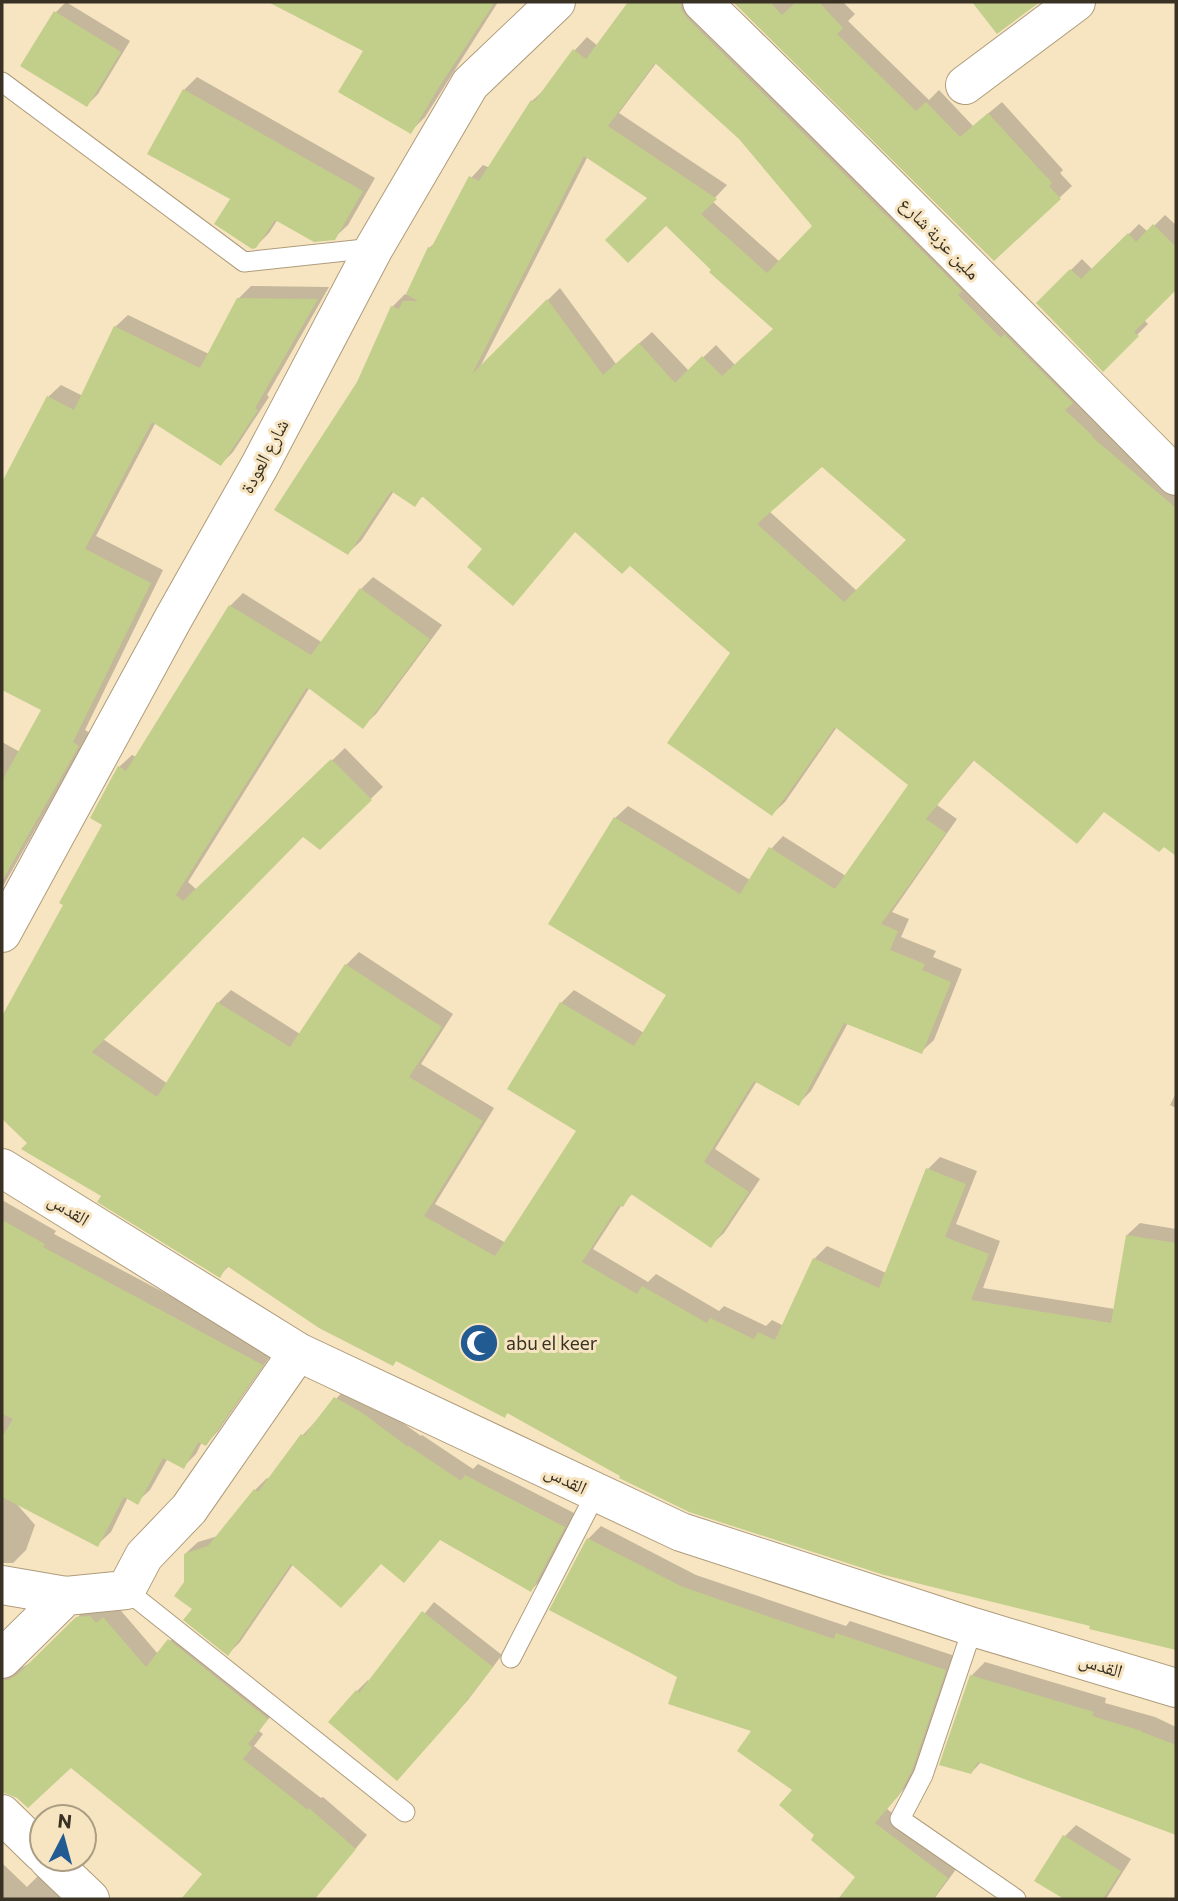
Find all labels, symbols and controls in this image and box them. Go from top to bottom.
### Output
street label: ملين عزبة شارع [895,192,985,284]
street label: شارع العودة [234,415,294,497]
street label: القدس [44,1187,94,1231]
mosque icon: abu el keer [458,1322,500,1364]
place label: abu el keer [506,1331,598,1354]
street label: القدس [541,1459,591,1499]
street label: القدس [1076,1647,1126,1683]
north arrow [28,1803,98,1873]
text: N [57,1808,73,1833]

